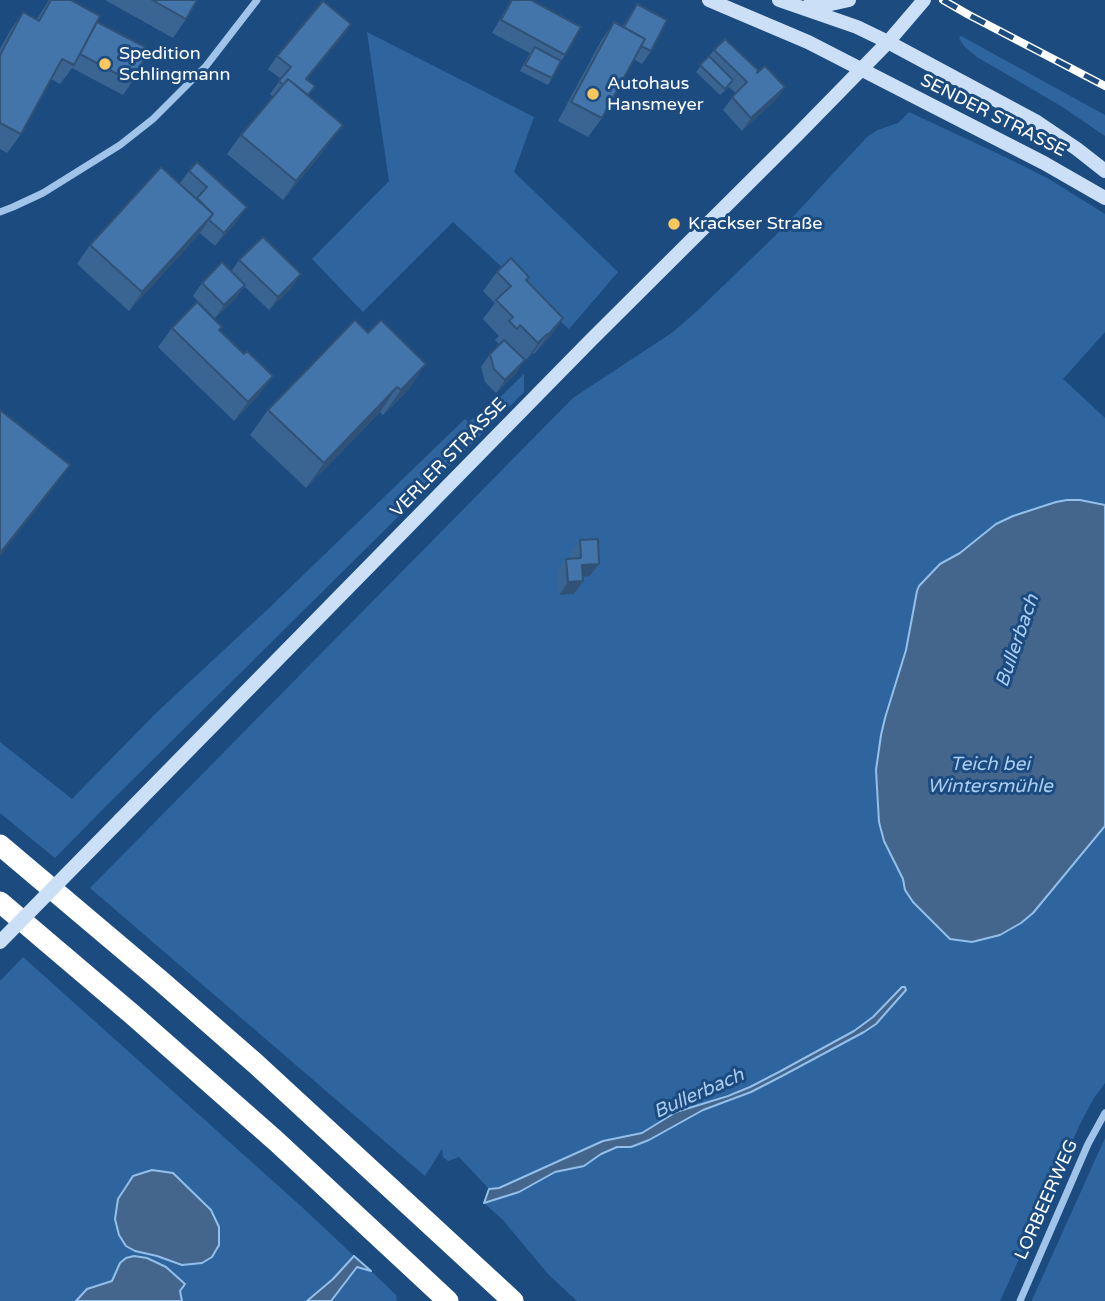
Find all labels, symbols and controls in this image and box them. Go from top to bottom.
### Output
place label: Spedition Schlingmann [119,43,230,86]
marker: Spedition Schlingmann [97,56,113,72]
street label: SENDER STRASSE [916,70,1070,162]
place label: Autohaus Hansmeyer [607,73,704,116]
marker: Autohaus Hansmeyer [585,86,601,102]
place label: Krackser Straße [688,213,822,235]
marker: Krackser Straße [666,216,682,232]
street label: VERLER STRASSE [387,394,511,522]
water label: Bullerbach [992,592,1044,690]
water label: Teich bei Wintersmühle [927,754,1053,798]
water label: Bullerbach [650,1064,748,1124]
street label: LORBEERWEG [1011,1137,1083,1263]

